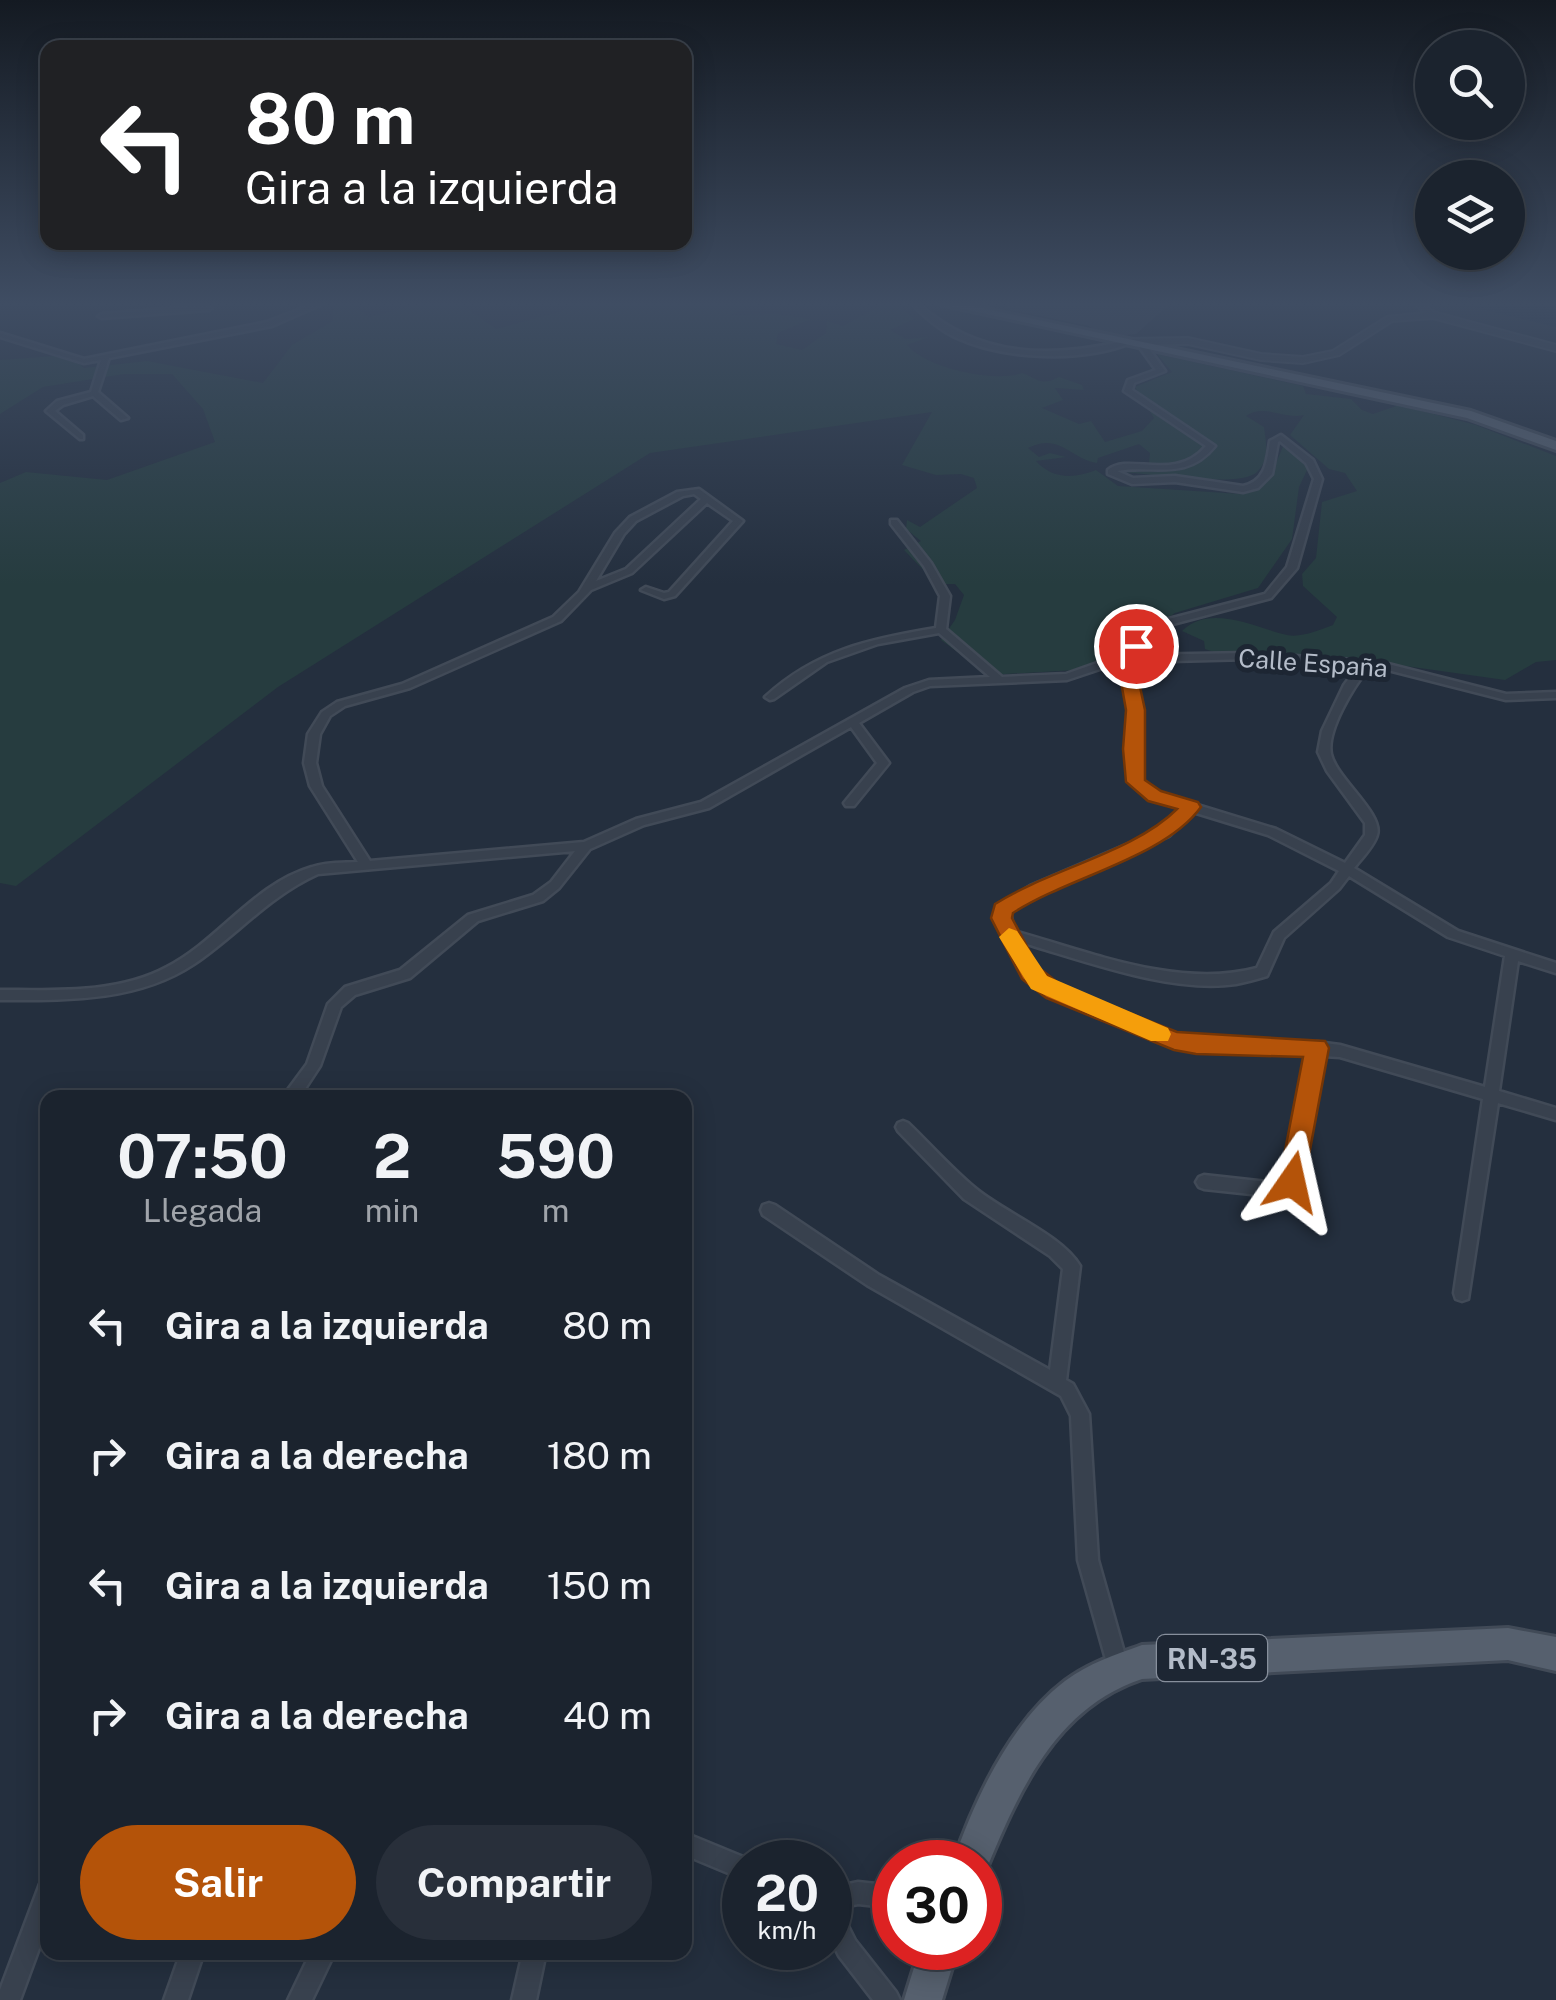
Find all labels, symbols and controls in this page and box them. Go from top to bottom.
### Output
map controls [1415,30,1525,270]
button: search [1415,30,1525,140]
text: 80 m [245,77,415,160]
icon: left [80,80,210,210]
button: layers [1415,160,1525,270]
text: Gira a la izquierda [245,161,618,214]
pin [1094,604,1179,689]
icon: arrive [1109,619,1164,674]
street label: Calle España [1237,643,1389,683]
text: 07:50 [117,1121,288,1192]
text: 2 [373,1121,411,1192]
text: 590 [496,1121,615,1192]
position arrow [1240,1130,1344,1234]
text: Llegada [143,1192,262,1229]
text: min [365,1192,419,1229]
text: m [542,1192,569,1229]
icon: left [80,1298,135,1353]
text: Gira a la izquierda [165,1303,489,1348]
text: 80 m [562,1303,652,1348]
icon: right [80,1428,135,1483]
text: Gira a la derecha [165,1433,469,1478]
text: 180 m [547,1433,652,1478]
icon: left [80,1558,135,1613]
text: Gira a la izquierda [165,1563,489,1608]
text: 150 m [547,1563,652,1608]
road number: RN-35 [1157,1635,1267,1681]
icon: right [80,1688,135,1743]
text: Gira a la derecha [165,1693,469,1738]
text: 40 m [563,1693,652,1738]
button: Salir [80,1825,356,1940]
button: Compartir [376,1825,652,1940]
speed limit sign: 30 [872,1840,1002,1970]
text: 20 [755,1863,819,1922]
text: km/h [758,1915,816,1945]

